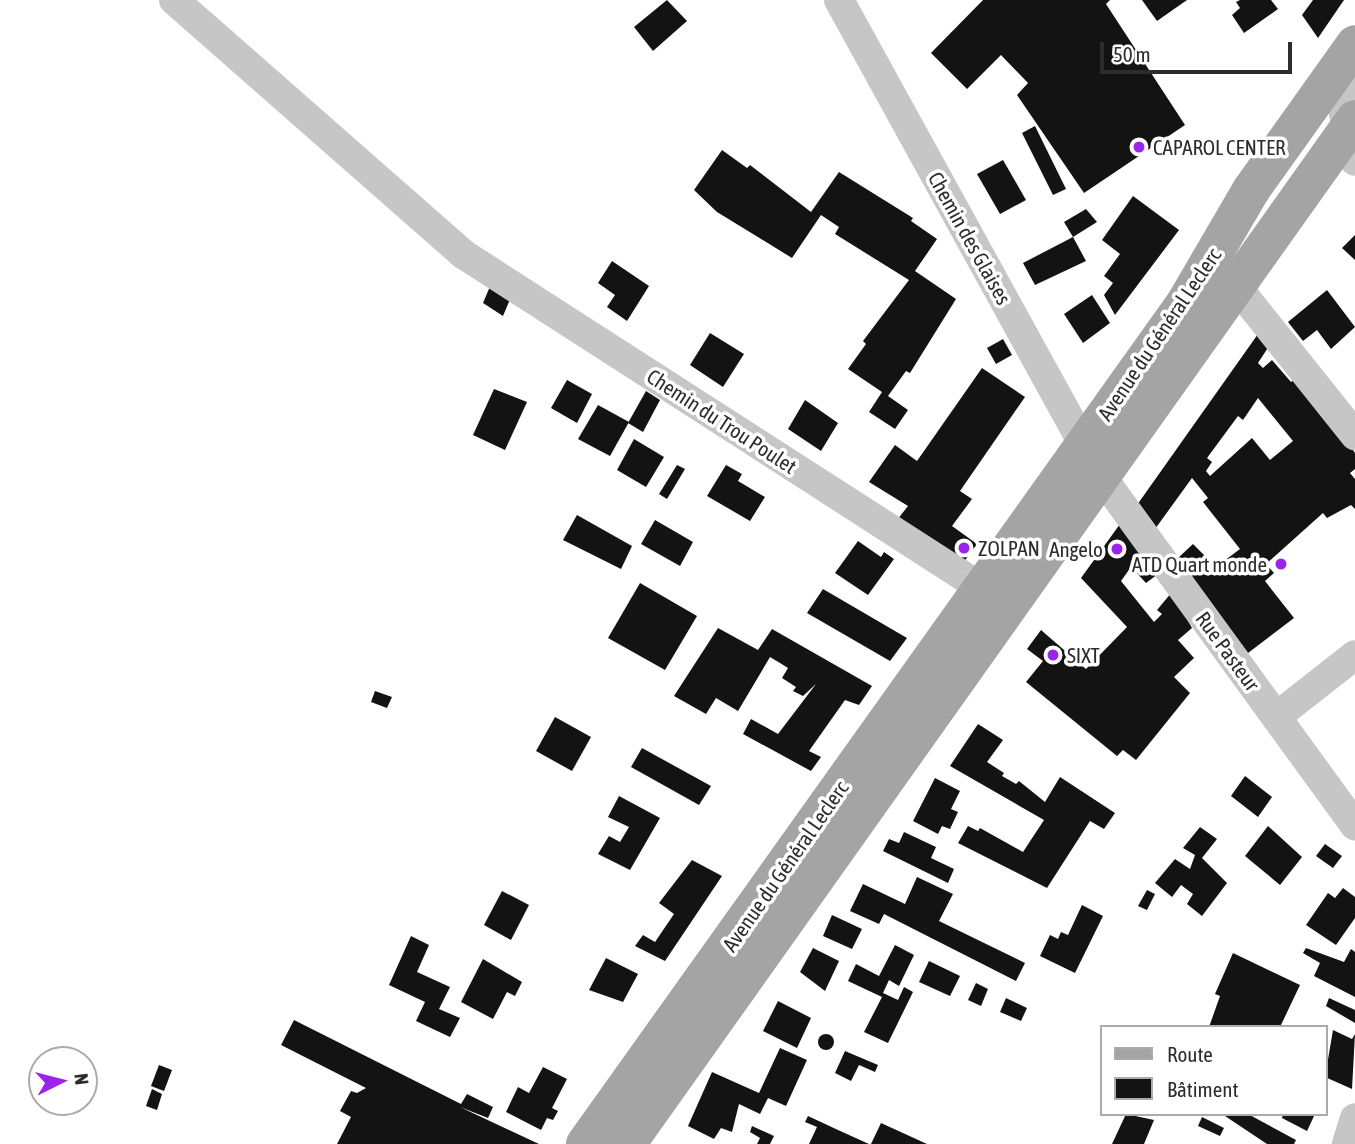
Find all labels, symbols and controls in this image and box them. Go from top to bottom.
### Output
scale bar [1103,28,1296,72]
text: 50 m [1113,42,1151,66]
place label: CAPAROL CENTER [1153,134,1285,160]
marker: CAPAROL CENTER [1131,139,1147,155]
street label: Chemin des Glaises [923,167,1017,309]
street label: Avenue du Général Leclerc [1092,243,1226,425]
street label: Chemin du Trou Poulet [642,363,802,479]
place label: ZOLPAN [978,535,1040,561]
place label: Angelo [1049,536,1103,562]
marker: ZOLPAN [956,540,972,556]
marker: Angelo [1109,541,1125,557]
place label: ATD Quart monde [1132,551,1267,577]
marker: ATD Quart monde [1273,556,1289,572]
street label: Rue Pasteur [1191,606,1265,696]
place label: SIXT [1067,642,1100,668]
marker: SIXT [1045,647,1061,663]
street label: Avenue du Général Leclerc [717,776,853,956]
legend [1100,1025,1327,1116]
text: Route [1167,1042,1213,1066]
north arrow [28,1046,98,1116]
text: N [70,1072,93,1086]
text: Bâtiment [1167,1077,1238,1101]

